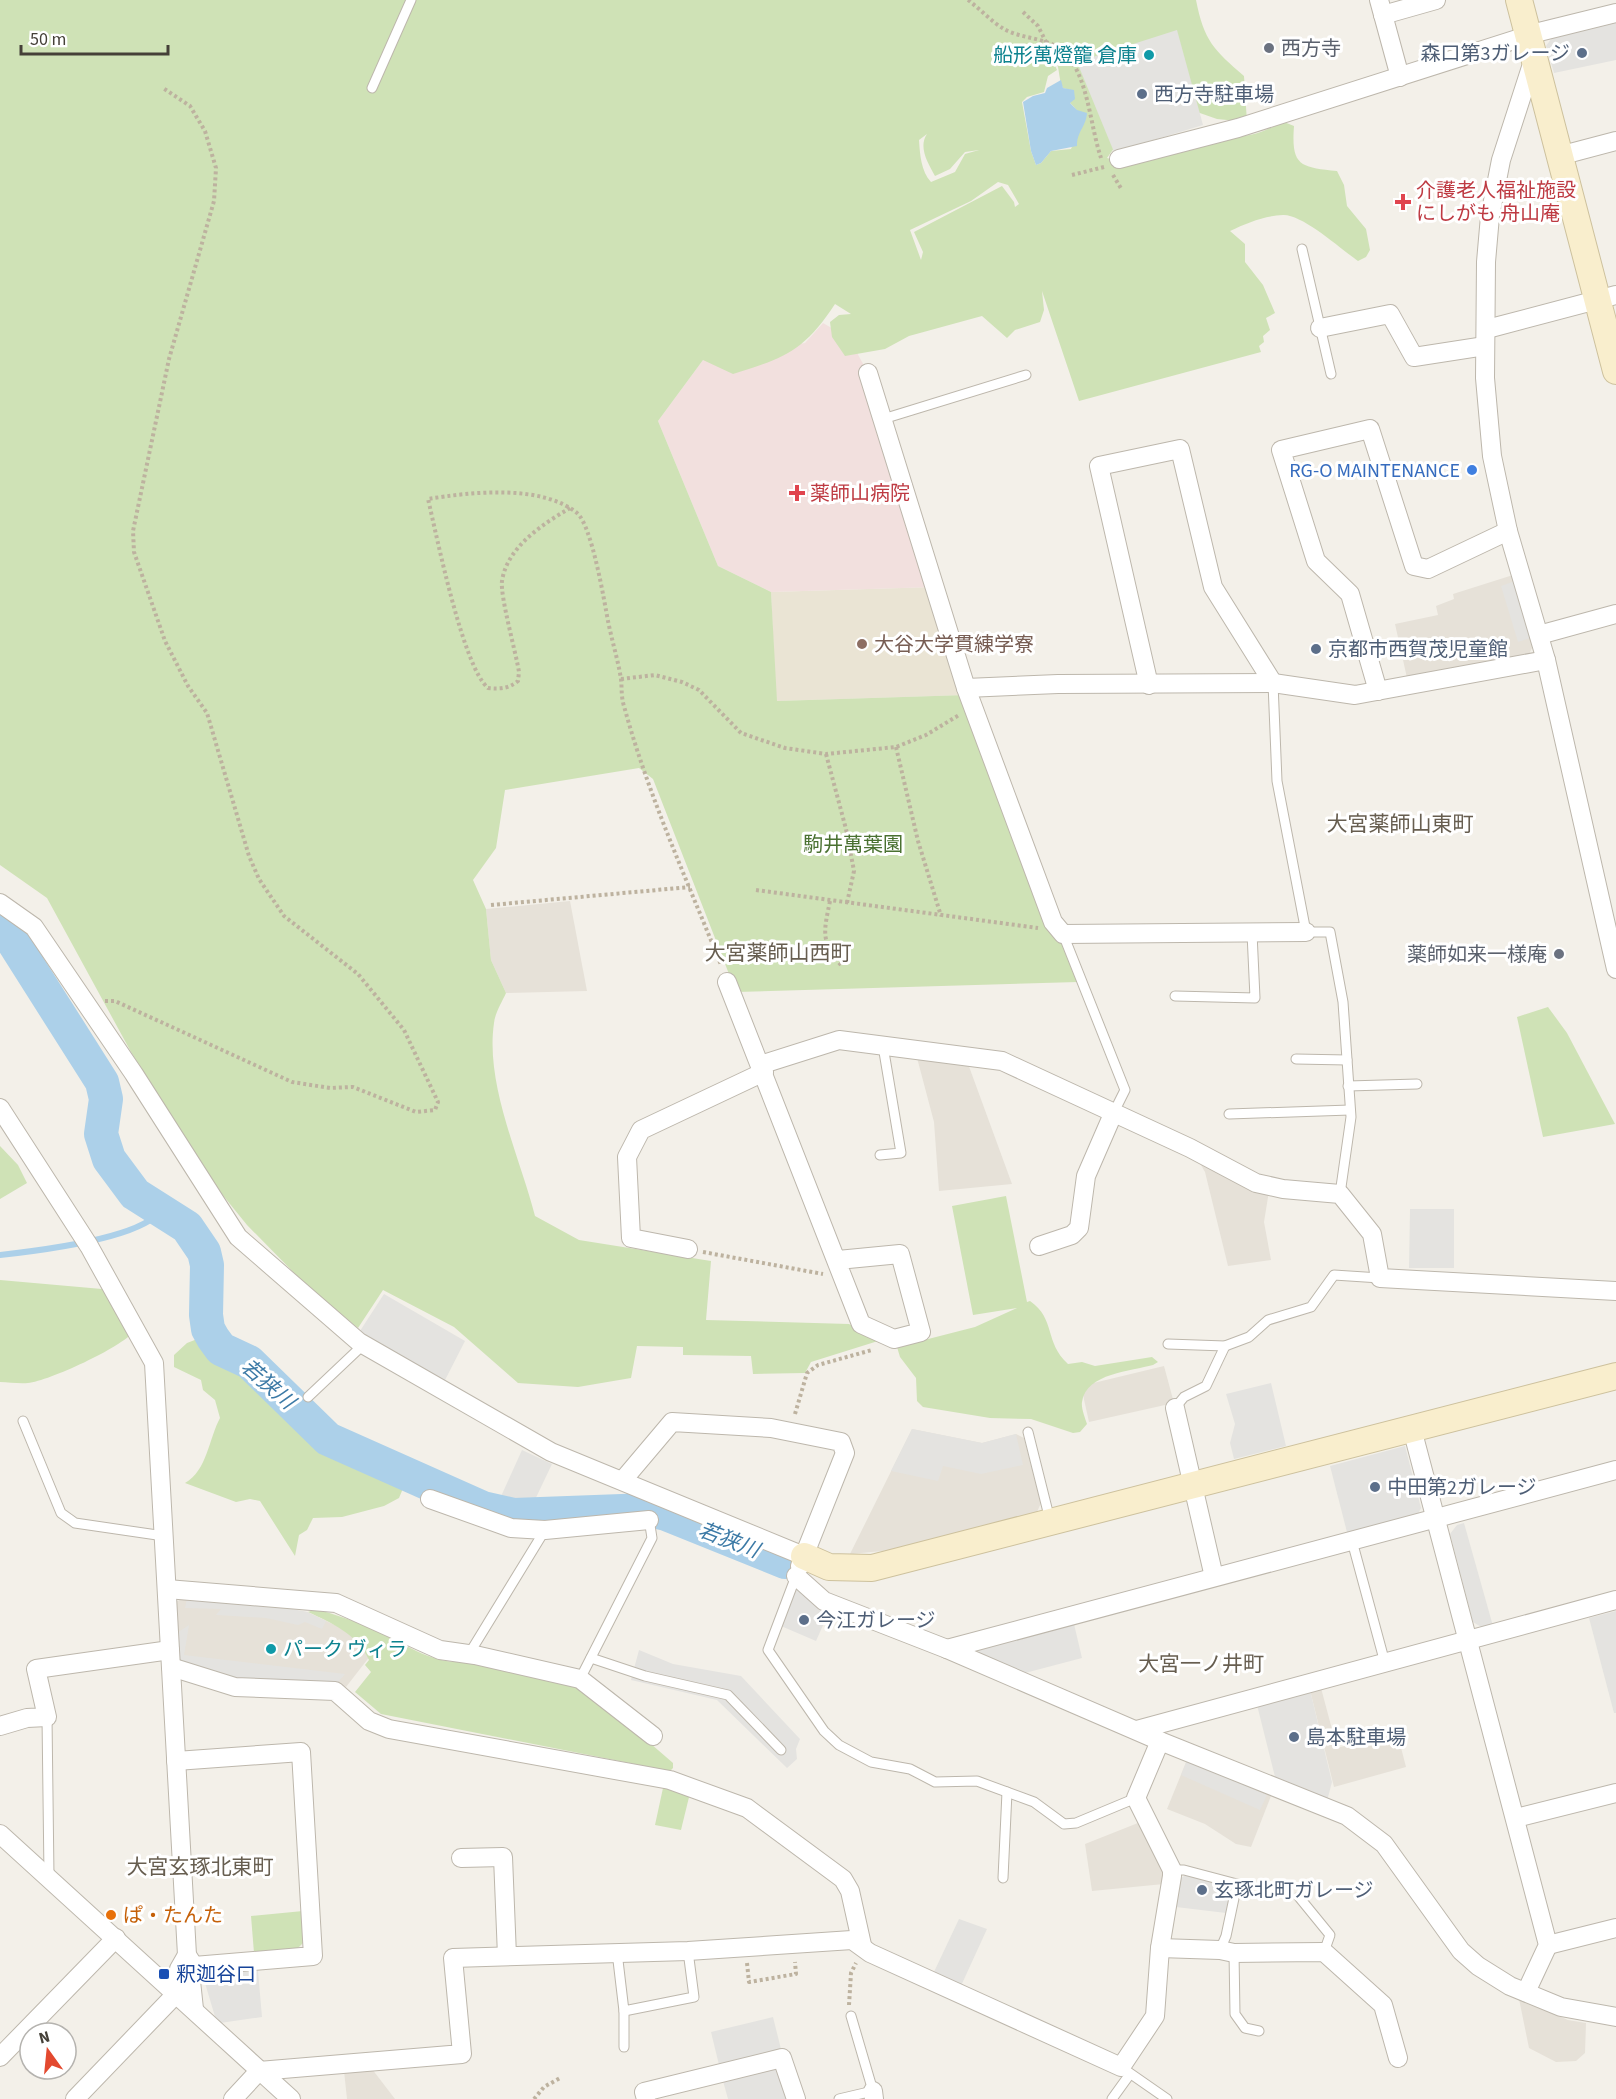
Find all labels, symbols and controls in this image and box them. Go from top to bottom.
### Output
scale bar [21,18,168,56]
text: 50 m [30,27,66,52]
place label: 西方寺 [1281,35,1341,63]
place label: 森口第3ガレージ [1420,40,1570,68]
marker: 西方寺 [1262,41,1276,55]
place label: 船形萬燈籠 倉庫 [993,42,1137,70]
marker: 森口第3ガレージ [1575,46,1589,60]
marker: 船形萬燈籠 倉庫 [1142,48,1156,62]
place label: 西方寺駐車場 [1154,81,1274,109]
marker: 西方寺駐車場 [1135,87,1149,101]
place label: 介護老人福祉施設 にしがも 舟山庵 [1416,177,1576,228]
marker: 介護老人福祉施設 にしがも 舟山庵 [1394,193,1412,211]
place label: RG-O MAINTENANCE [1289,457,1460,485]
marker: RG-O MAINTENANCE [1465,463,1479,477]
place label: 薬師山病院 [810,480,910,508]
marker: 薬師山病院 [788,484,806,502]
place label: 大谷大学貫練学寮 [874,631,1034,659]
place label: 京都市西賀茂児童館 [1328,636,1508,664]
marker: 大谷大学貫練学寮 [855,637,869,651]
marker: 京都市西賀茂児童館 [1309,642,1323,656]
district label: 大宮薬師山東町 [1327,809,1474,839]
park label: 駒井萬葉園 [803,831,903,859]
district label: 大宮薬師山西町 [705,938,852,968]
place label: 薬師如来一様庵 [1407,941,1547,969]
marker: 薬師如来一様庵 [1552,947,1566,961]
water label: 若狭川 [234,1352,303,1417]
place label: 中田第2ガレージ [1387,1474,1537,1502]
marker: 中田第2ガレージ [1368,1480,1382,1494]
water label: 若狭川 [694,1515,766,1566]
place label: 今江ガレージ [816,1607,936,1635]
marker: 今江ガレージ [797,1613,811,1627]
place label: パーク ヴィラ [283,1636,407,1664]
marker: パーク ヴィラ [264,1642,278,1656]
district label: 大宮一ノ井町 [1138,1649,1264,1679]
place label: 島本駐車場 [1306,1724,1406,1752]
marker: 島本駐車場 [1287,1730,1301,1744]
district label: 大宮玄琢北東町 [127,1852,274,1882]
place label: 玄琢北町ガレージ [1214,1877,1374,1905]
marker: 玄琢北町ガレージ [1195,1883,1209,1897]
place label: ぱ・たんた [123,1902,223,1930]
marker: ぱ・たんた [104,1908,118,1922]
place label: 釈迦谷口 [176,1961,256,1989]
marker: 釈迦谷口 [157,1967,171,1981]
north arrow [18,2021,78,2081]
text: N [36,2025,52,2049]

